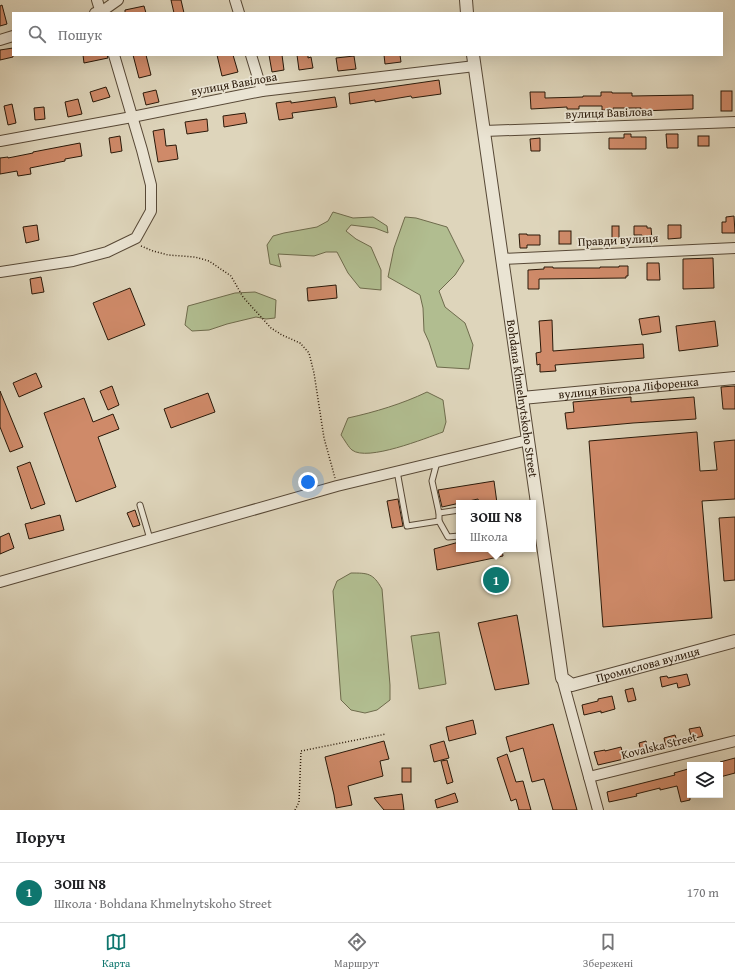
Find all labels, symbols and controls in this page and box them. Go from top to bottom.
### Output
search box [12,12,723,56]
icon: search [26,23,48,45]
text: Пошук [58,24,102,45]
street label: вулиця Вавілова [189,68,279,99]
street label: вулиця Вавілова [565,102,653,123]
street label: Правди вулиця [577,229,659,250]
street label: Bohdana Khmelnytskoho Street [503,318,542,479]
street label: вулиця Віктора Ліфоренка [558,372,700,403]
your location [298,472,318,492]
popup [456,500,536,552]
text: ЗОШ N8 [470,506,522,527]
text: Школа [470,527,508,546]
pin: 1 [483,565,509,595]
street label: Промислова вулиця [594,642,701,686]
street label: Kovalska Street [619,728,699,763]
map controls [687,762,723,798]
button: layers [687,762,723,798]
text: Поруч [16,824,65,849]
text: ЗОШ N8 [54,873,106,894]
text: 1 [26,883,32,902]
text: 170 m [687,883,719,902]
text: Школа · Bohdana Khmelnytskoho Street [54,894,272,913]
tab: Карта [102,931,130,971]
tab: Маршрут [334,931,379,971]
tab: Збережені [583,931,633,971]

